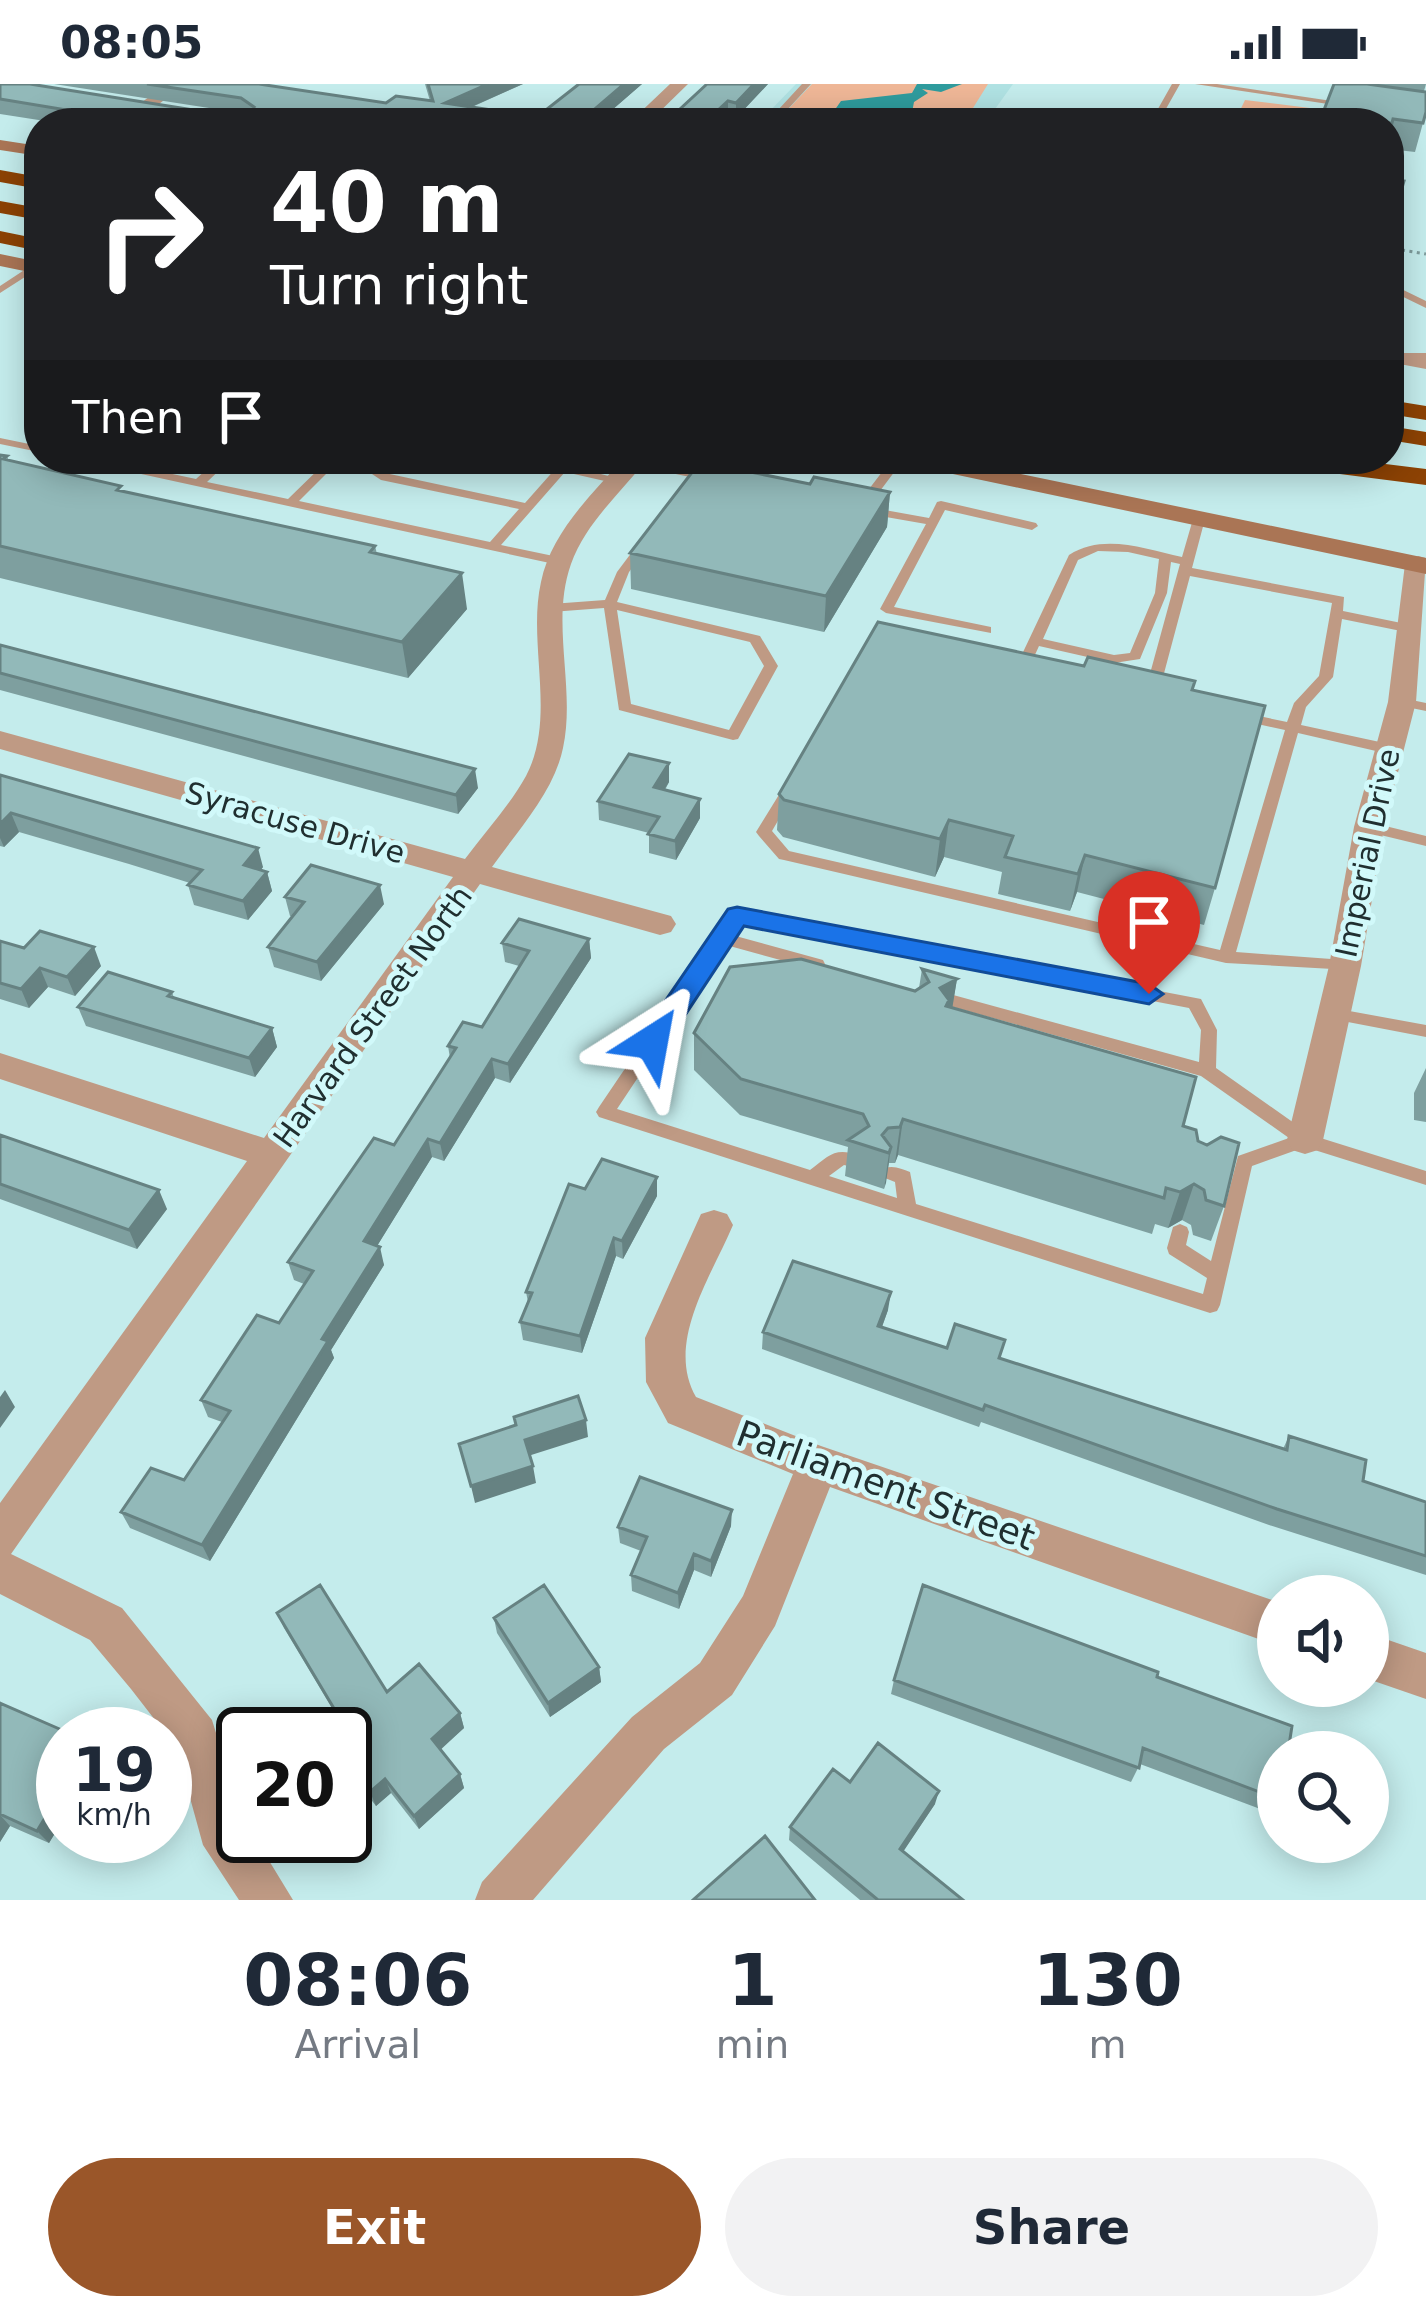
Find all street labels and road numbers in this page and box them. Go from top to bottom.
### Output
street label: Imperial Drive [1328,745,1407,960]
street label: Syracuse Drive [181,774,409,871]
street label: Harvard Street North [266,879,479,1154]
street label: Parliament Street [731,1413,1040,1558]

